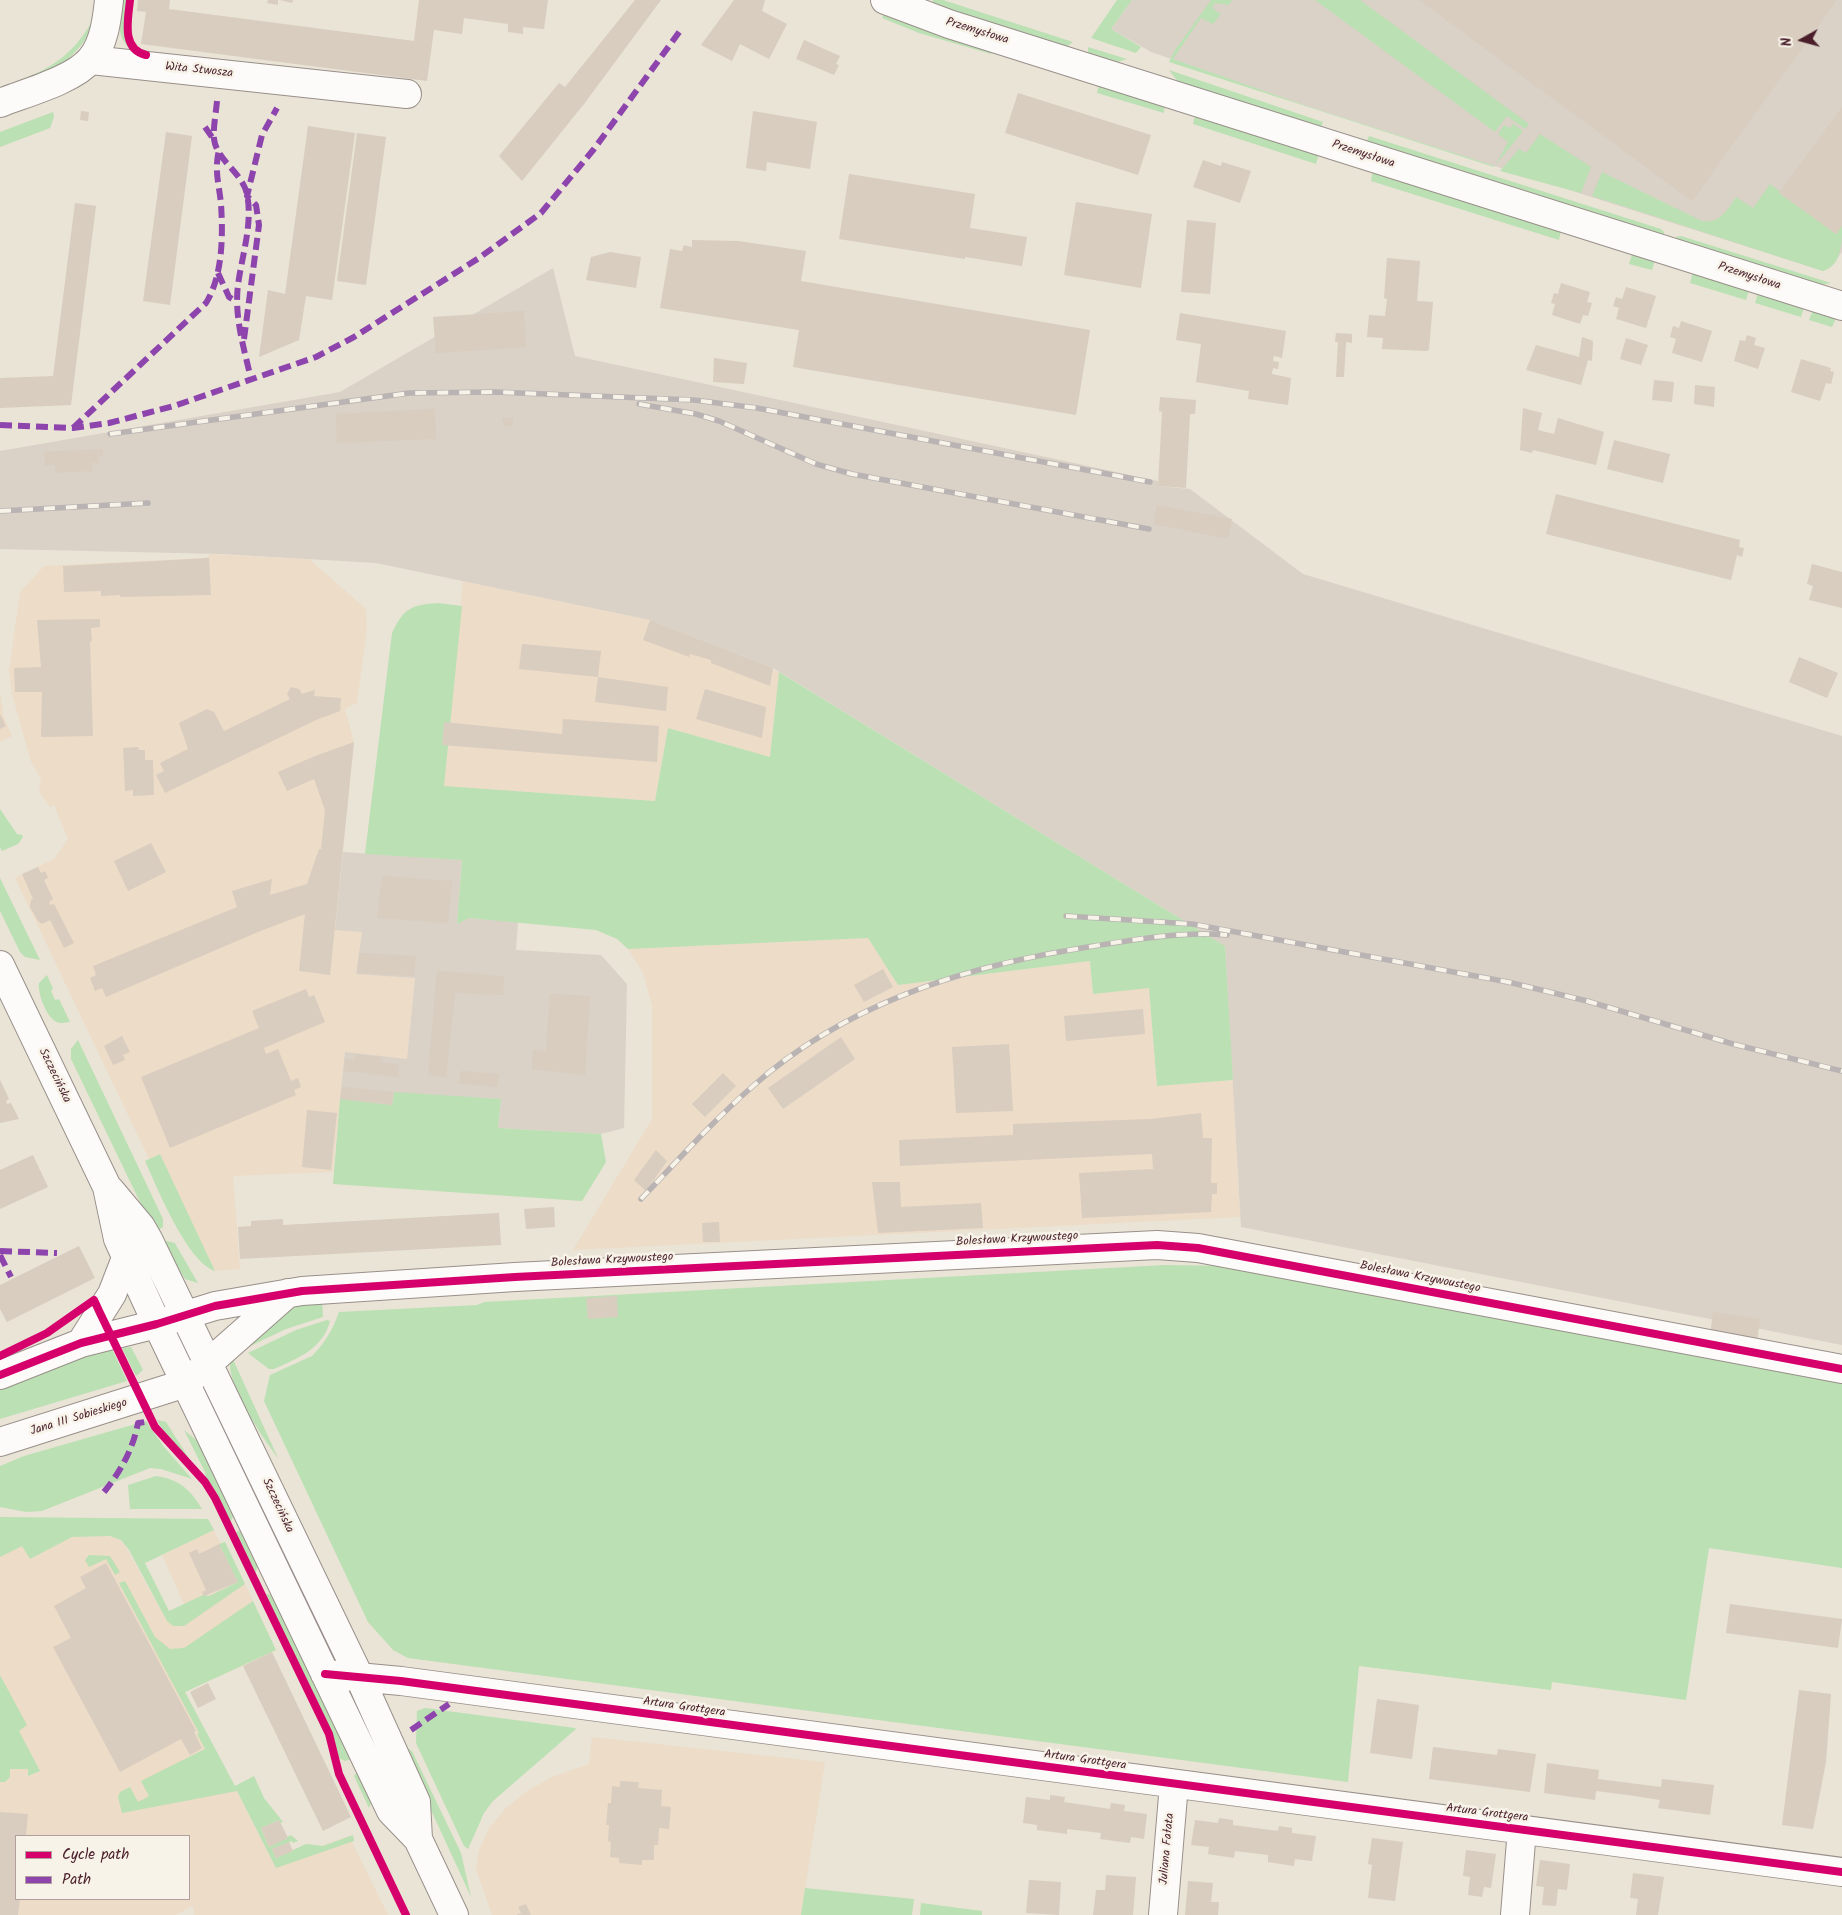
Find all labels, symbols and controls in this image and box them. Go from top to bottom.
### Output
north arrow [1777,15,1827,65]
street label: Przemysłowa [944,16,1010,48]
text: N [1776,36,1799,48]
street label: Wita Stwosza [164,60,234,82]
street label: Przemysłowa [1330,138,1396,172]
street label: Przemysłowa [1716,260,1782,294]
street label: Szczecińska [35,1047,73,1105]
street label: Bolesława Krzywoustego [955,1230,1079,1250]
street label: Bolesława Krzywoustego [550,1251,674,1271]
street label: Bolesława Krzywoustego [1358,1259,1482,1297]
street label: Jana III Sobieskiego [29,1396,129,1440]
street label: Szczecińska [258,1476,296,1536]
street label: Artura Grottgera [642,1695,726,1721]
street label: Artura Grottgera [1043,1748,1127,1774]
street label: Artura Grottgera [1445,1802,1529,1826]
street label: Juliana Fałata [1158,1813,1178,1885]
legend [15,1835,190,1900]
text: Cycle path [62,1843,129,1867]
text: Path [62,1868,91,1892]

